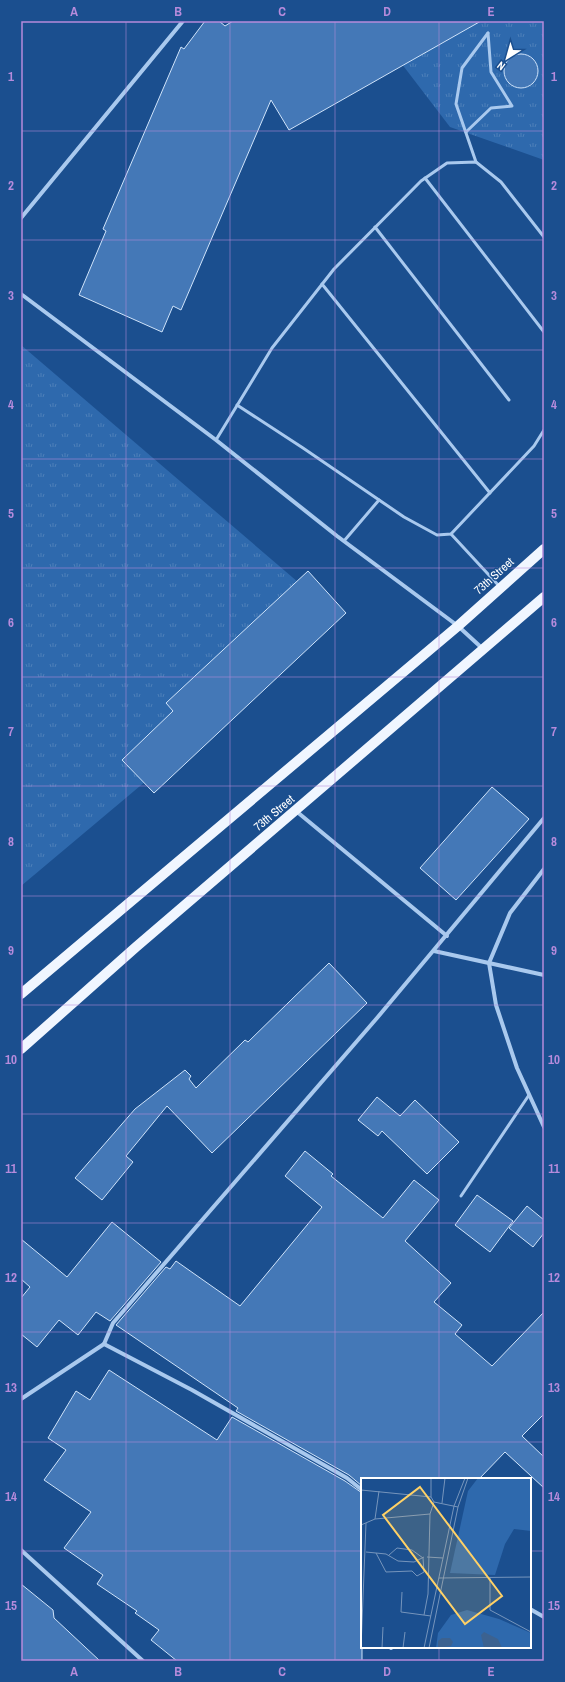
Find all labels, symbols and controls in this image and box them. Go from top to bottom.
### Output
text: A [70,3,78,20]
text: B [174,3,182,20]
text: C [278,3,286,20]
text: D [383,3,391,20]
text: E [487,3,495,20]
north arrow [487,38,527,78]
text: N [494,58,508,74]
text: 1 [8,68,14,85]
text: 1 [551,68,557,85]
text: 2 [8,177,14,194]
text: 2 [551,177,557,194]
text: 3 [8,287,14,304]
text: 3 [551,287,557,304]
text: 4 [8,396,14,413]
text: 4 [551,396,557,413]
text: 5 [8,505,14,522]
text: 5 [551,505,557,522]
street label: 73th Street [471,554,517,598]
text: 6 [8,614,14,631]
text: 6 [551,614,557,631]
text: 7 [8,723,14,740]
text: 7 [551,723,557,740]
street label: 73th Street [250,791,298,835]
text: 8 [8,833,14,850]
text: 8 [551,833,557,850]
text: 9 [8,942,14,959]
text: 9 [551,942,557,959]
text: 10 [5,1051,17,1068]
text: 10 [548,1051,560,1068]
text: 11 [5,1160,17,1177]
text: 11 [548,1160,560,1177]
text: 12 [5,1269,17,1286]
text: 12 [548,1269,560,1286]
text: 13 [5,1379,17,1396]
text: 13 [548,1379,560,1396]
inset map [361,1478,531,1648]
text: 14 [5,1488,17,1505]
text: 14 [548,1488,560,1505]
text: 15 [5,1597,17,1614]
text: 15 [548,1597,560,1614]
text: A [70,1663,78,1680]
text: B [174,1663,182,1680]
text: C [278,1663,286,1680]
text: D [383,1663,391,1680]
text: E [487,1663,495,1680]

